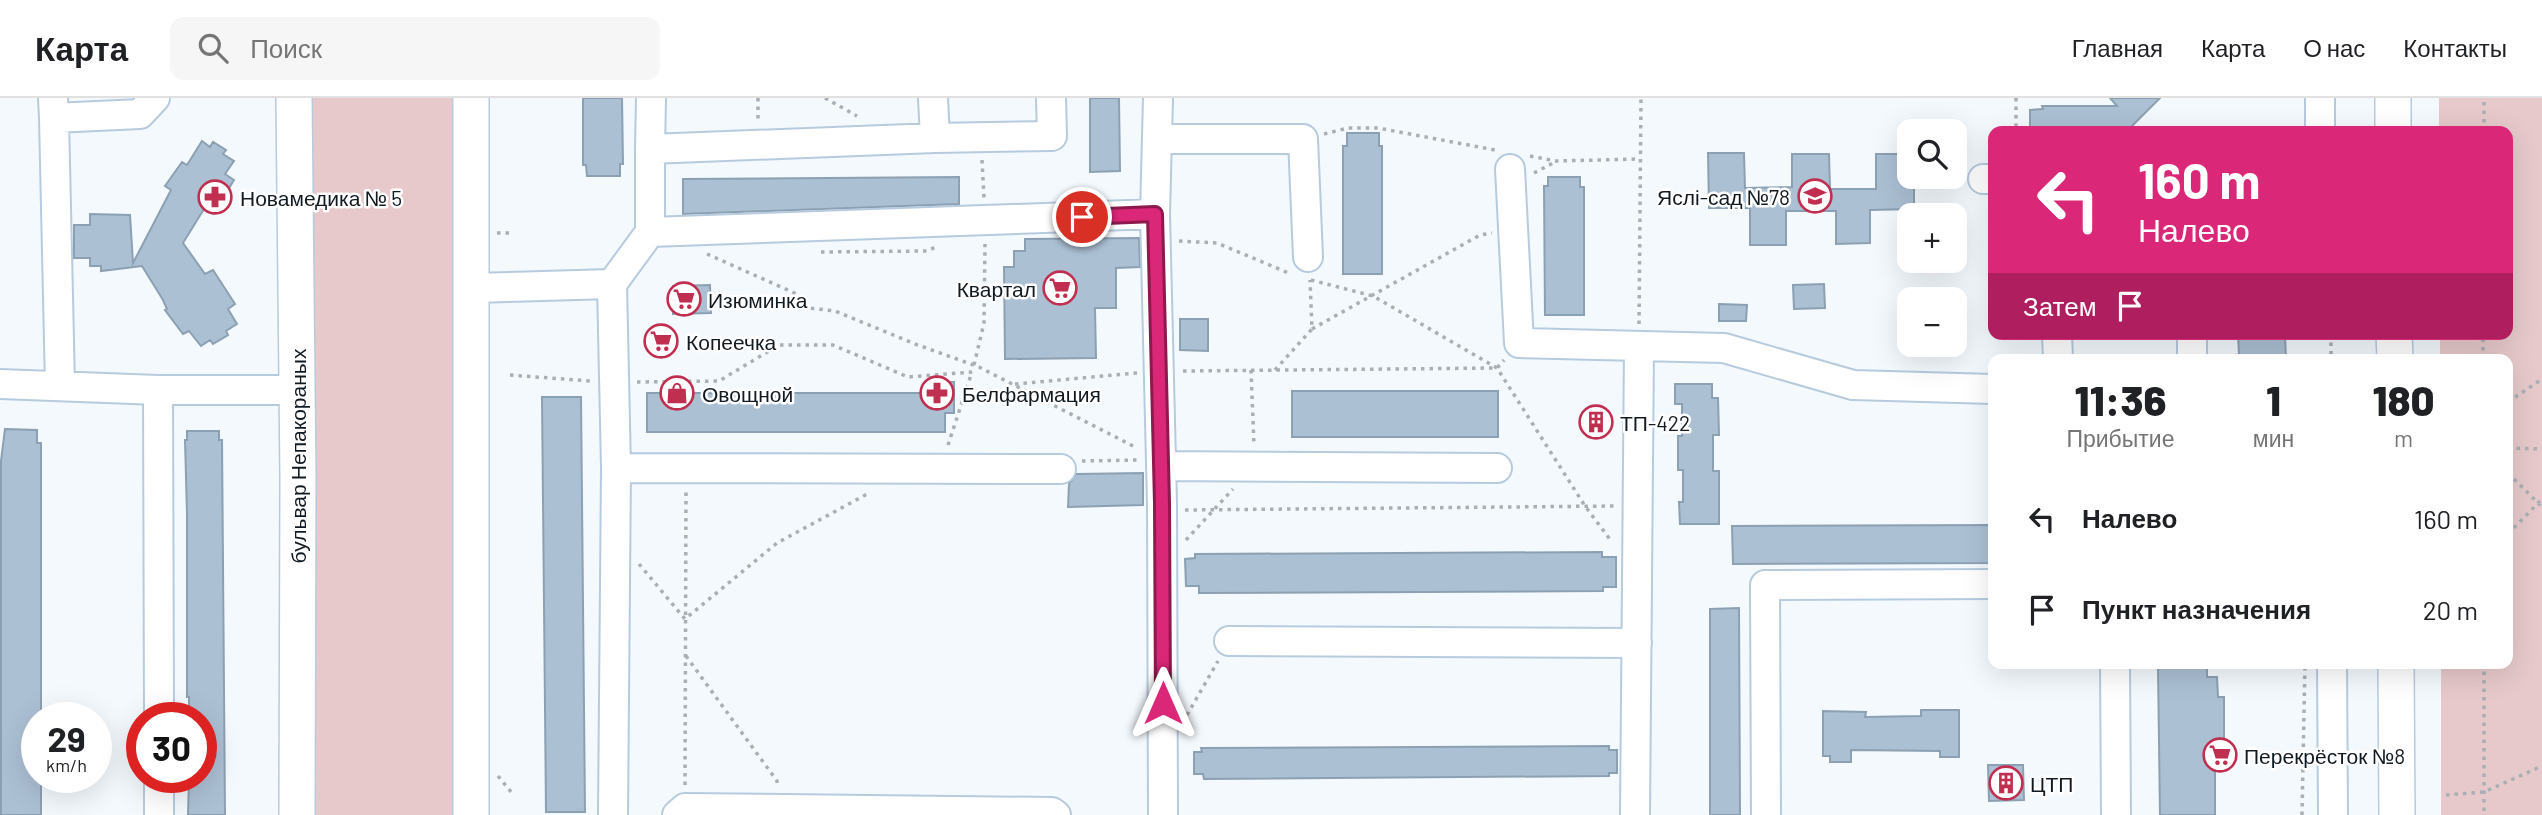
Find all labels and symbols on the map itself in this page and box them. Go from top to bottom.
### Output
school or university icon: Яслі-сад №78 [1796,177,1834,215]
pharmacy icon: Новамедика № 5 [196,178,234,216]
place label: Яслі-сад №78 [1657,184,1790,209]
place label: Новамедика № 5 [240,185,402,210]
pin [1052,187,1112,247]
supermarket icon: Квартал [1041,269,1079,307]
place label: Квартал [957,276,1036,301]
supermarket icon: Изюминка [665,280,703,318]
place label: Изюминка [708,287,808,312]
supermarket icon: Копеечка [642,322,680,360]
place label: Копеечка [686,329,777,354]
street label: бульвар Непакораных [285,348,310,563]
shop icon: Овощной [658,374,696,412]
pharmacy icon: Белфармация [918,374,956,412]
place label: Овощной [702,381,793,406]
place label: Белфармация [962,381,1101,406]
building icon: ТП-422 [1577,403,1615,441]
place label: ТП-422 [1620,410,1690,435]
position arrow [1126,666,1200,740]
speed limit sign: 30 [126,702,217,793]
supermarket icon: Перекрёсток №8 [2201,736,2239,774]
place label: Перекрёсток №8 [2244,743,2405,768]
building icon: ЦТП [1987,764,2025,802]
place label: ЦТП [2030,771,2073,796]

